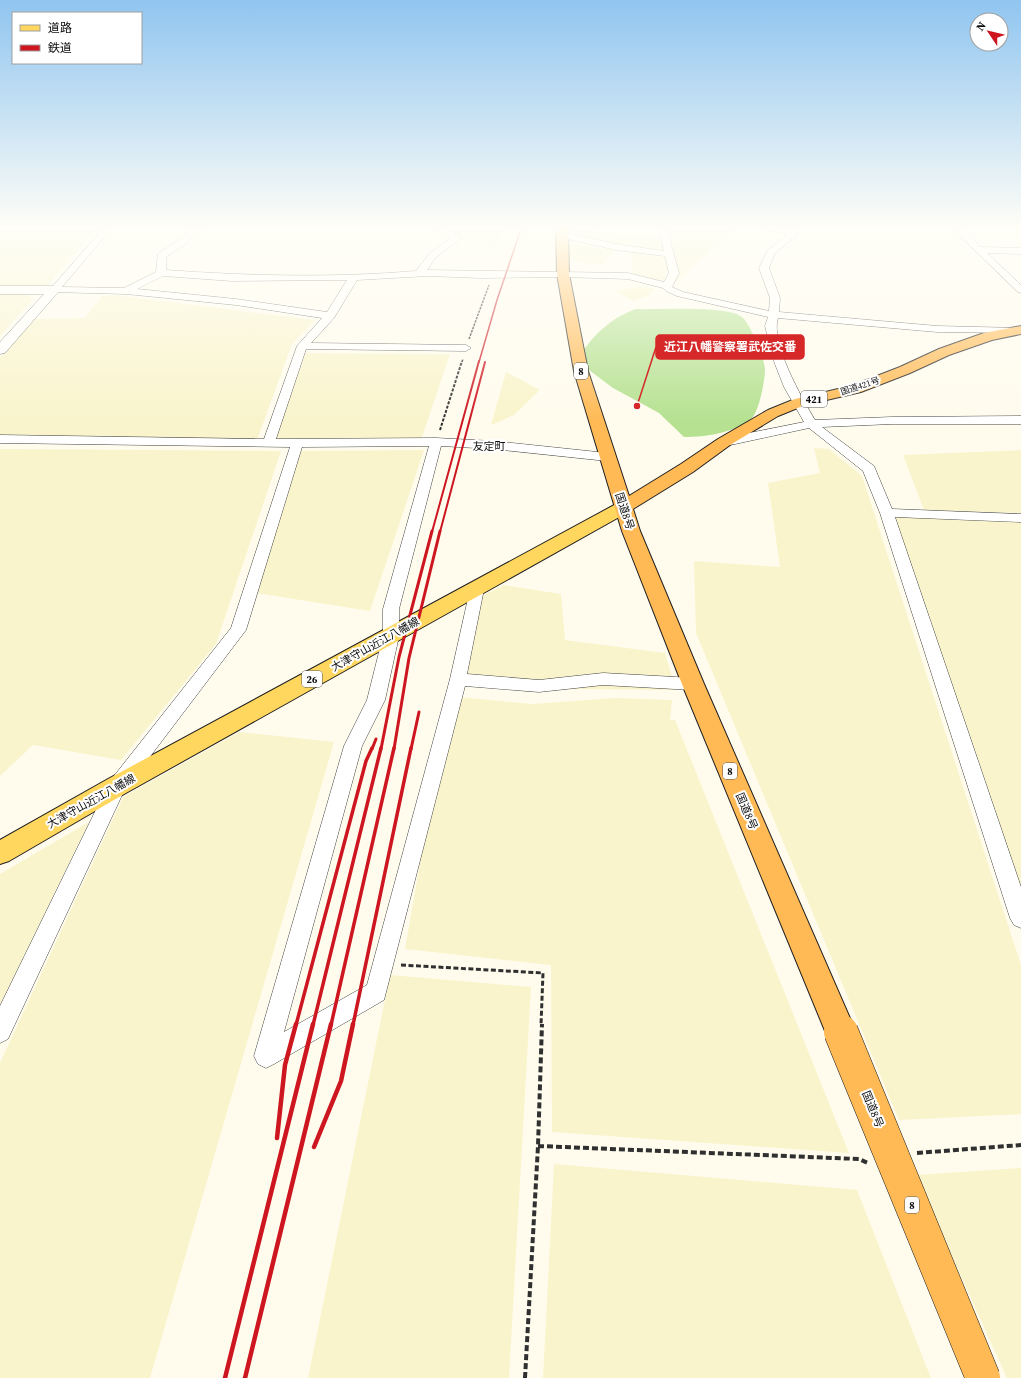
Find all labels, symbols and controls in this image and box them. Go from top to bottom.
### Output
legend [12,12,142,64]
north arrow [969,12,1009,52]
text: N [973,19,990,34]
text: 道路 [48,20,72,36]
text: 鉄道 [48,40,72,56]
callout: 近江八幡警察署武佐交番 [656,335,804,359]
text: 近江八幡警察署武佐交番 [664,339,797,355]
road number: 8 [574,363,588,379]
street label: 国道421号 [839,374,881,398]
road number: 421 [801,391,827,407]
district label: 友定町 [473,439,506,454]
street label: 国道8号 [611,491,638,532]
street label: 大津守山近江八幡線 [328,614,422,675]
road number: 26 [302,671,322,687]
road number: 8 [723,763,737,779]
street label: 大津守山近江八幡線 [44,771,138,832]
street label: 国道8号 [732,791,761,832]
street label: 国道8号 [858,1089,887,1130]
road number: 8 [905,1197,919,1213]

